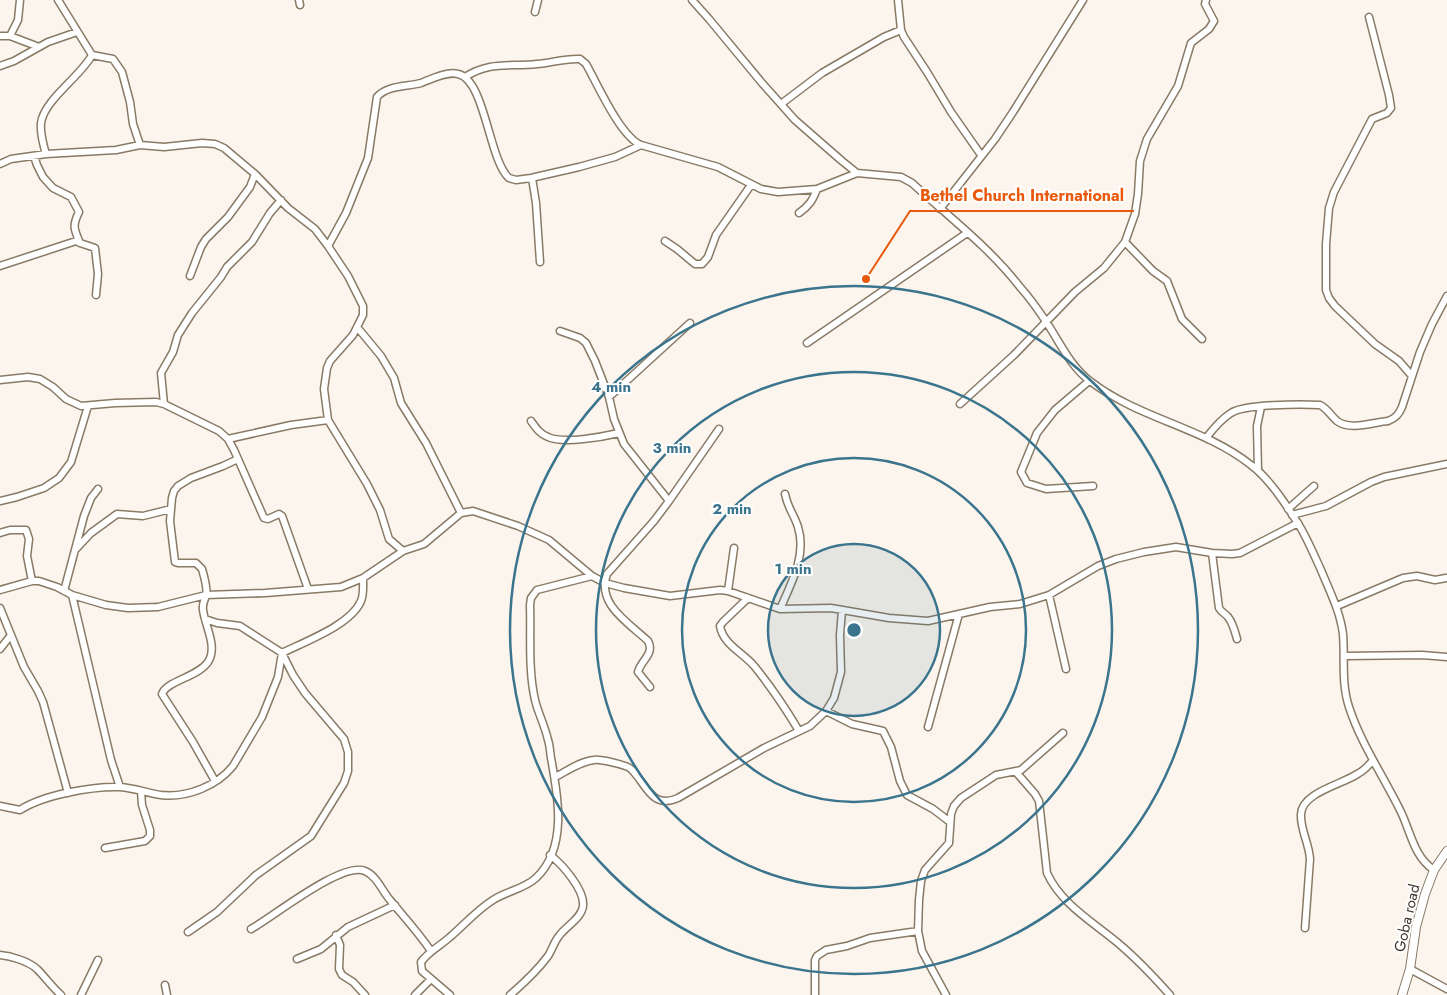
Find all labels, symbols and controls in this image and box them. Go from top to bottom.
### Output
callout: Bethel Church International [910,180,1134,211]
text: Bethel Church International [920,184,1124,207]
text: 4 min [591,376,631,398]
text: 3 min [653,437,691,459]
text: 2 min [712,498,752,520]
text: 1 min [774,558,812,580]
centre of rings [845,621,863,639]
street label: Goba road [1389,882,1425,954]

